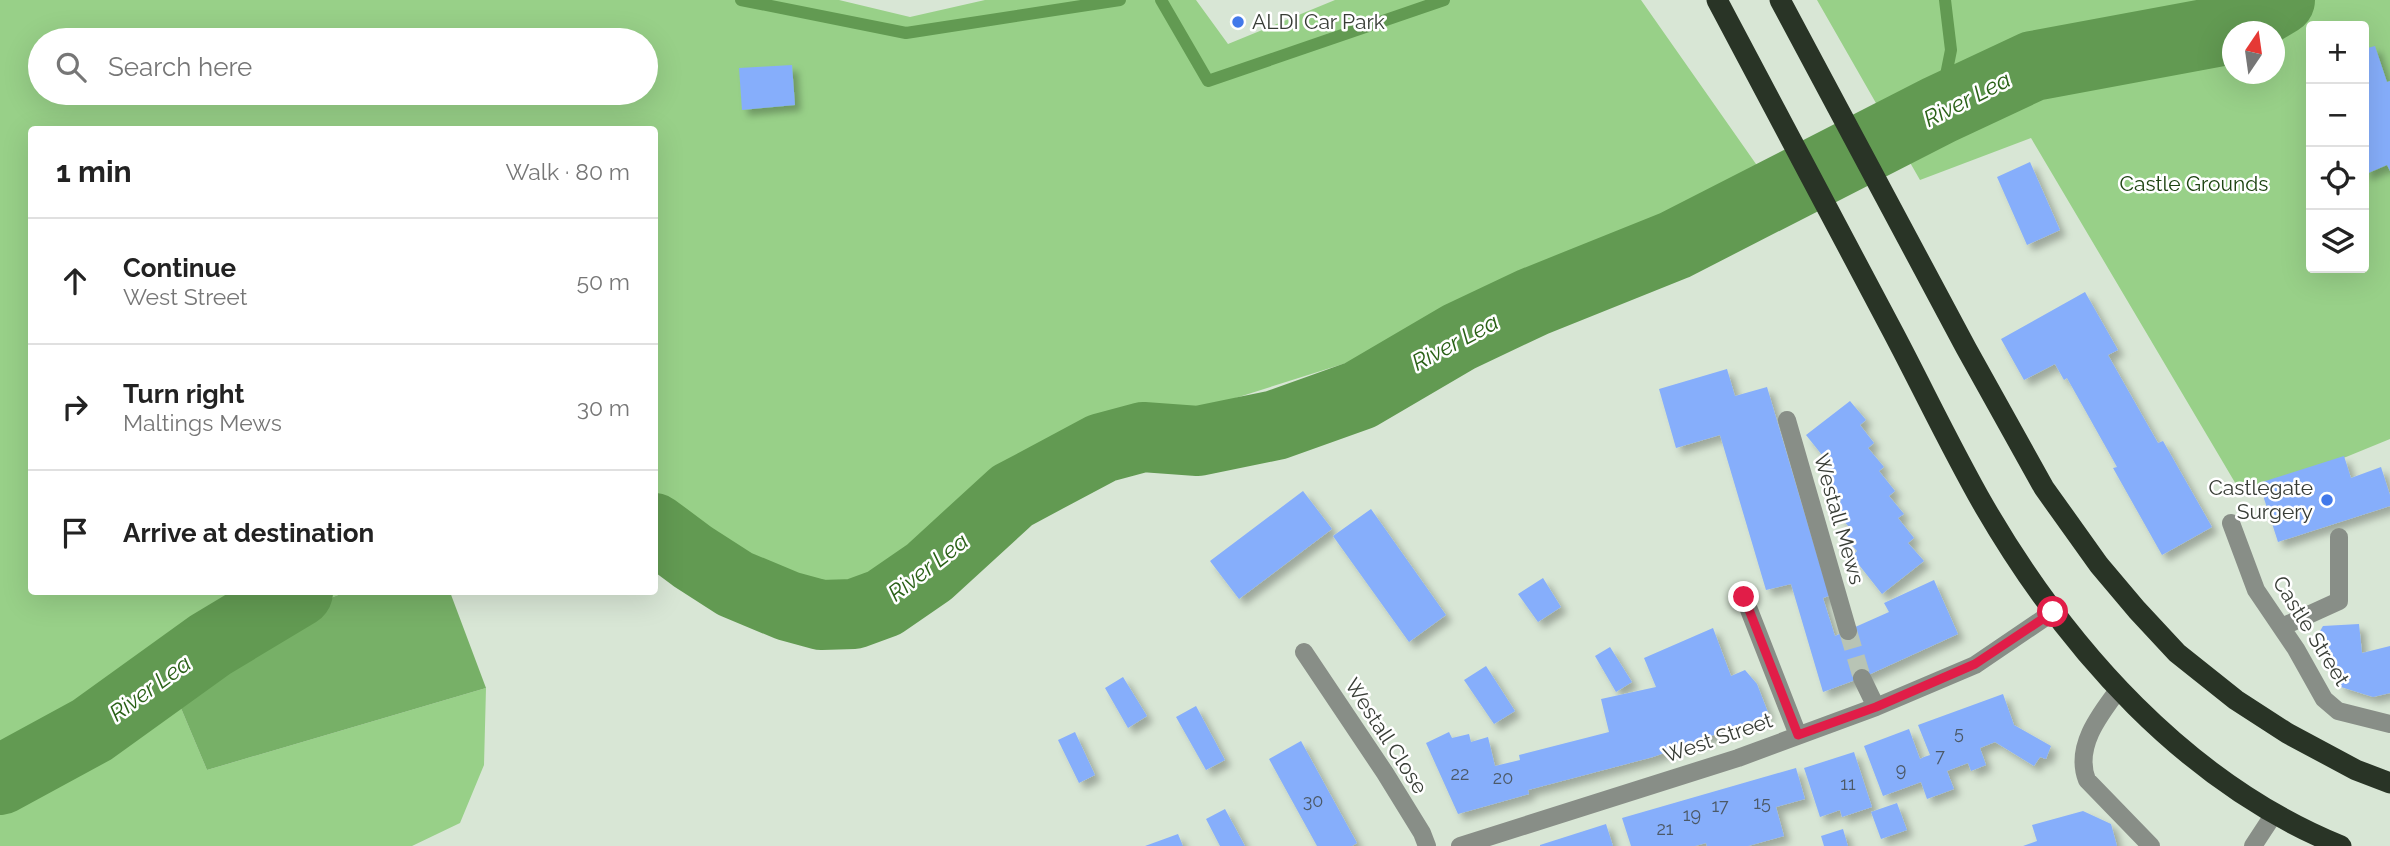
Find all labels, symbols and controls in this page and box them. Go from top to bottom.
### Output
place label: ALDI Car Park [1252,9,1385,34]
marker: ALDI Car Park [1230,14,1246,30]
north arrow [2222,21,2285,84]
map controls [2306,21,2369,273]
button: + [2306,21,2369,84]
search box [28,28,658,105]
icon: search [52,48,90,86]
text: Search here [108,52,252,82]
water label: River Lea [1919,65,2015,132]
button: − [2306,84,2369,147]
button: locate [2306,147,2369,210]
text: 1 min [56,154,132,189]
text: Walk · 80 m [505,158,630,185]
park label: Castle Grounds [2120,171,2268,196]
button: layers [2306,210,2369,273]
text: Continue [123,253,236,283]
icon: ahead [56,262,94,300]
text: 50 m [576,268,630,295]
text: West Street [123,283,247,310]
water label: River Lea [1407,307,1503,376]
text: Turn right [123,379,244,409]
icon: right [56,388,94,426]
text: 30 m [577,394,630,421]
text: Maltings Mews [123,409,282,436]
street label: Westall Mews [1809,451,1870,587]
place label: Castlegate Surgery [2208,475,2313,524]
marker: Castlegate Surgery [2319,492,2335,508]
icon: arrive [56,514,94,552]
text: Arrive at destination [123,518,374,548]
water label: River Lea [882,527,973,606]
street label: Castle Street [2268,571,2355,690]
route end [1728,581,1759,612]
route start [2037,596,2068,627]
water label: River Lea [104,649,196,726]
street label: Westall Close [1340,673,1433,798]
street label: West Street [1660,707,1776,768]
house number: 5 [1954,722,1964,743]
house number: 7 [1935,745,1945,766]
house number: 9 [1896,759,1906,780]
house number: 22 [1451,763,1469,784]
house number: 20 [1493,767,1513,788]
house number: 11 [1840,773,1856,794]
house number: 30 [1303,790,1323,811]
house number: 15 [1753,792,1771,813]
house number: 17 [1711,795,1729,816]
house number: 19 [1683,804,1701,825]
house number: 21 [1656,818,1674,839]

